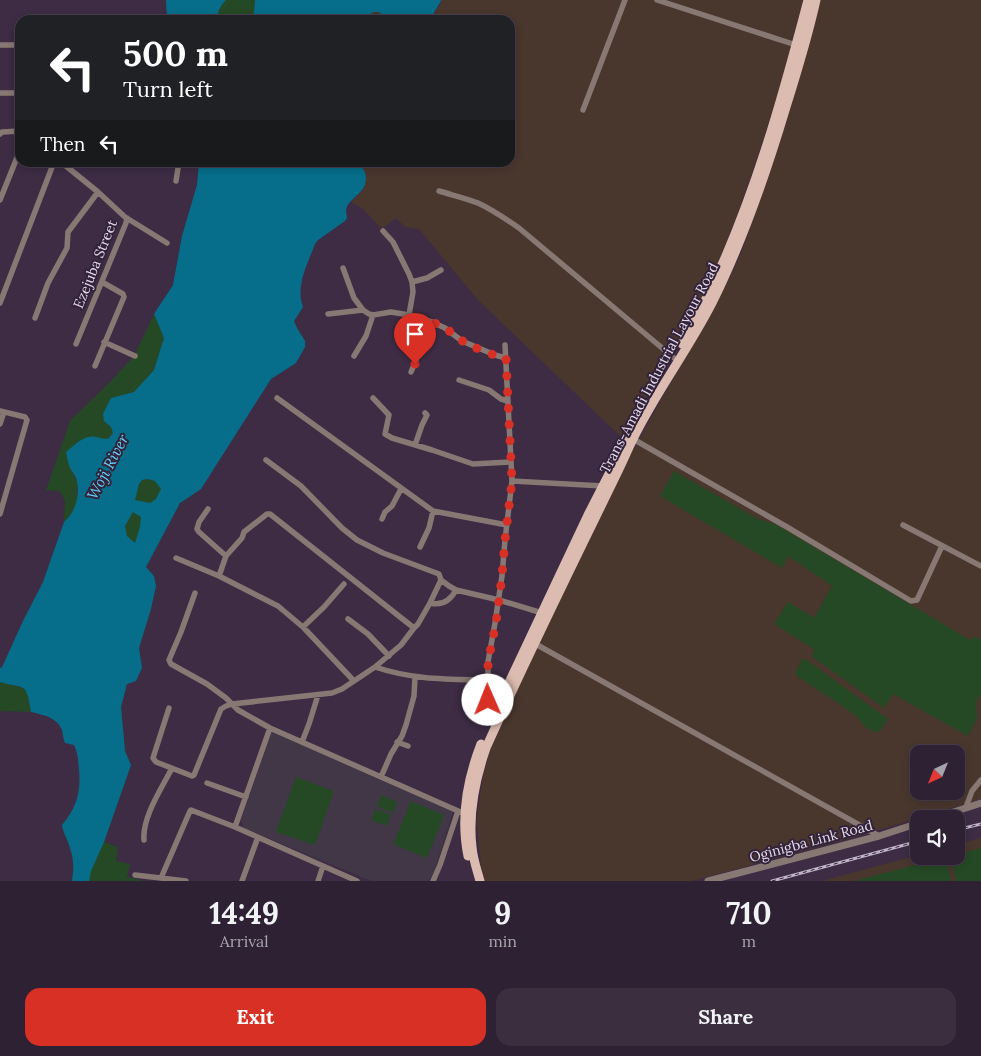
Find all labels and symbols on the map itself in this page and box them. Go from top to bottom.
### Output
street label: Ezejuba Street [69,216,121,311]
street label: Trans-Amadi Industrial Layour Road [596,260,722,476]
pin [394,313,436,364]
water label: Woji River [83,431,133,503]
position arrow [461,673,513,725]
north arrow [910,745,965,800]
street label: Oginigba Link Road [747,816,875,866]

